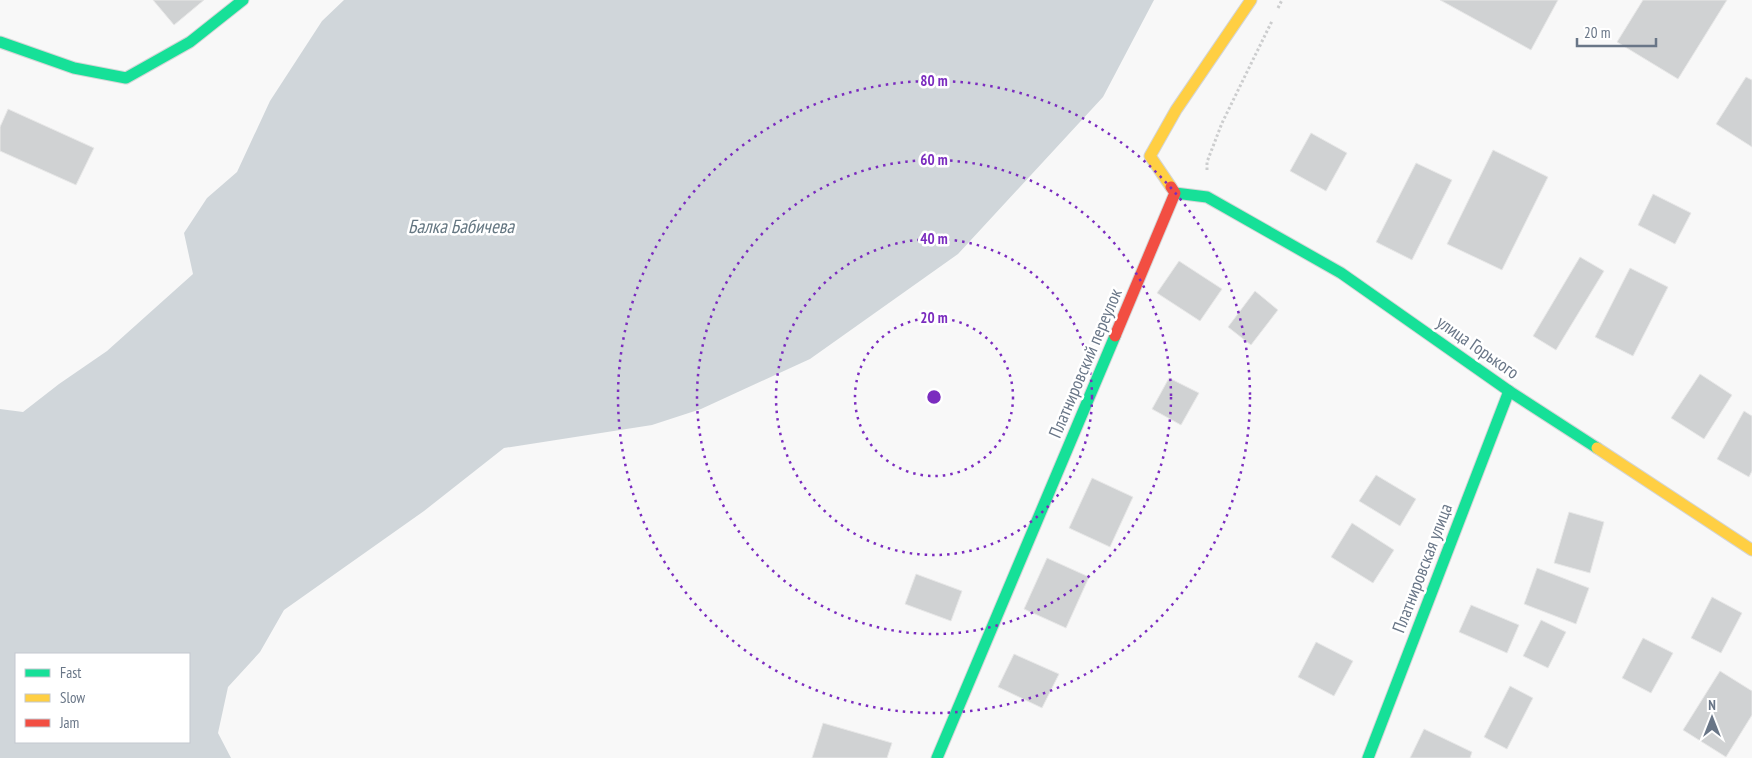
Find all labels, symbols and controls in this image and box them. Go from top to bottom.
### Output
scale bar [1577,15,1656,47]
text: 20 m [1584,23,1610,42]
text: 80 m [920,71,948,90]
text: 60 m [920,150,948,169]
water label: Балка Бабичева [408,214,515,238]
text: 40 m [920,229,948,248]
street label: Платнировский переулок [1043,285,1127,441]
text: 20 m [920,308,948,327]
street label: улица Горького [1432,310,1524,384]
centre of rings [925,388,943,406]
street label: Платнировская улица [1387,500,1457,636]
legend [15,653,190,743]
text: Fast [60,663,81,682]
text: Slow [60,688,85,707]
north arrow [1687,693,1737,743]
text: N [1708,696,1716,714]
text: Jam [59,713,79,732]

